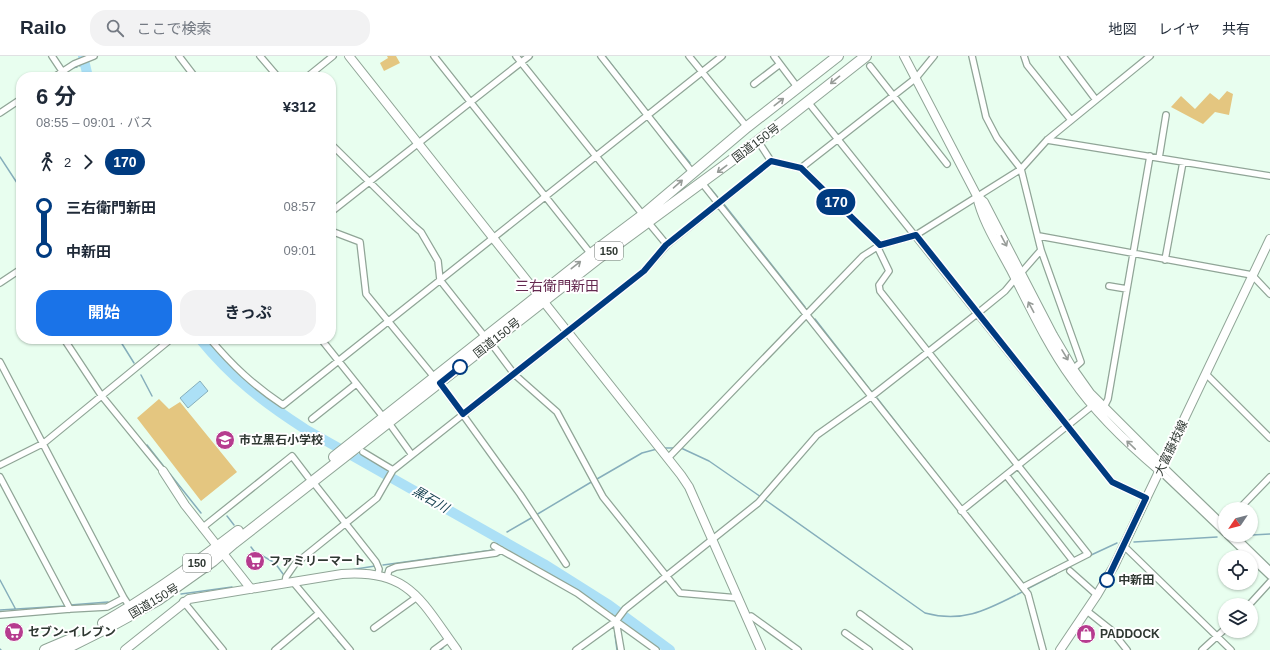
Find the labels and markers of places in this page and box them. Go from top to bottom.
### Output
unlabelled marker [452,359,468,375]
school or university icon: 市立黒石小学校 [214,429,236,451]
place label: 市立黒石小学校 [239,433,323,447]
supermarket icon: ファミリーマート [244,550,266,572]
place label: ファミリーマート [269,554,365,568]
marker: 中新田 [1099,572,1115,588]
place label: 中新田 [1118,573,1154,587]
supermarket icon: セブン-イレブン [3,621,25,643]
shop icon: PADDOCK [1075,623,1097,645]
place label: セブン-イレブン [28,625,116,639]
place label: PADDOCK [1100,627,1160,641]

